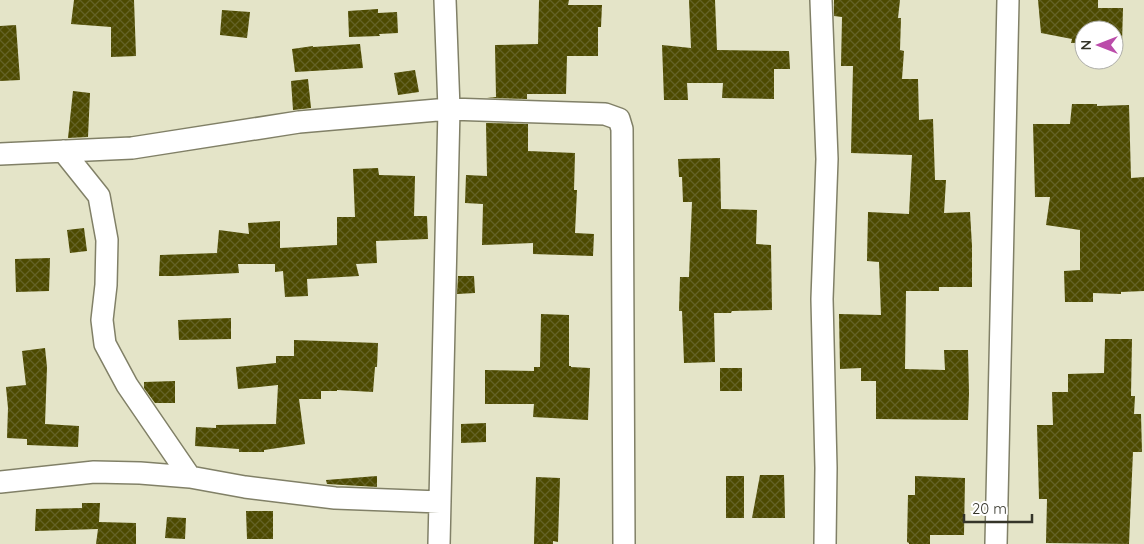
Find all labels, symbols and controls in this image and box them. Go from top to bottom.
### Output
north arrow [1074,20,1124,70]
text: N [1077,40,1095,50]
scale bar [964,492,1032,524]
text: 20 m [972,499,1007,518]

